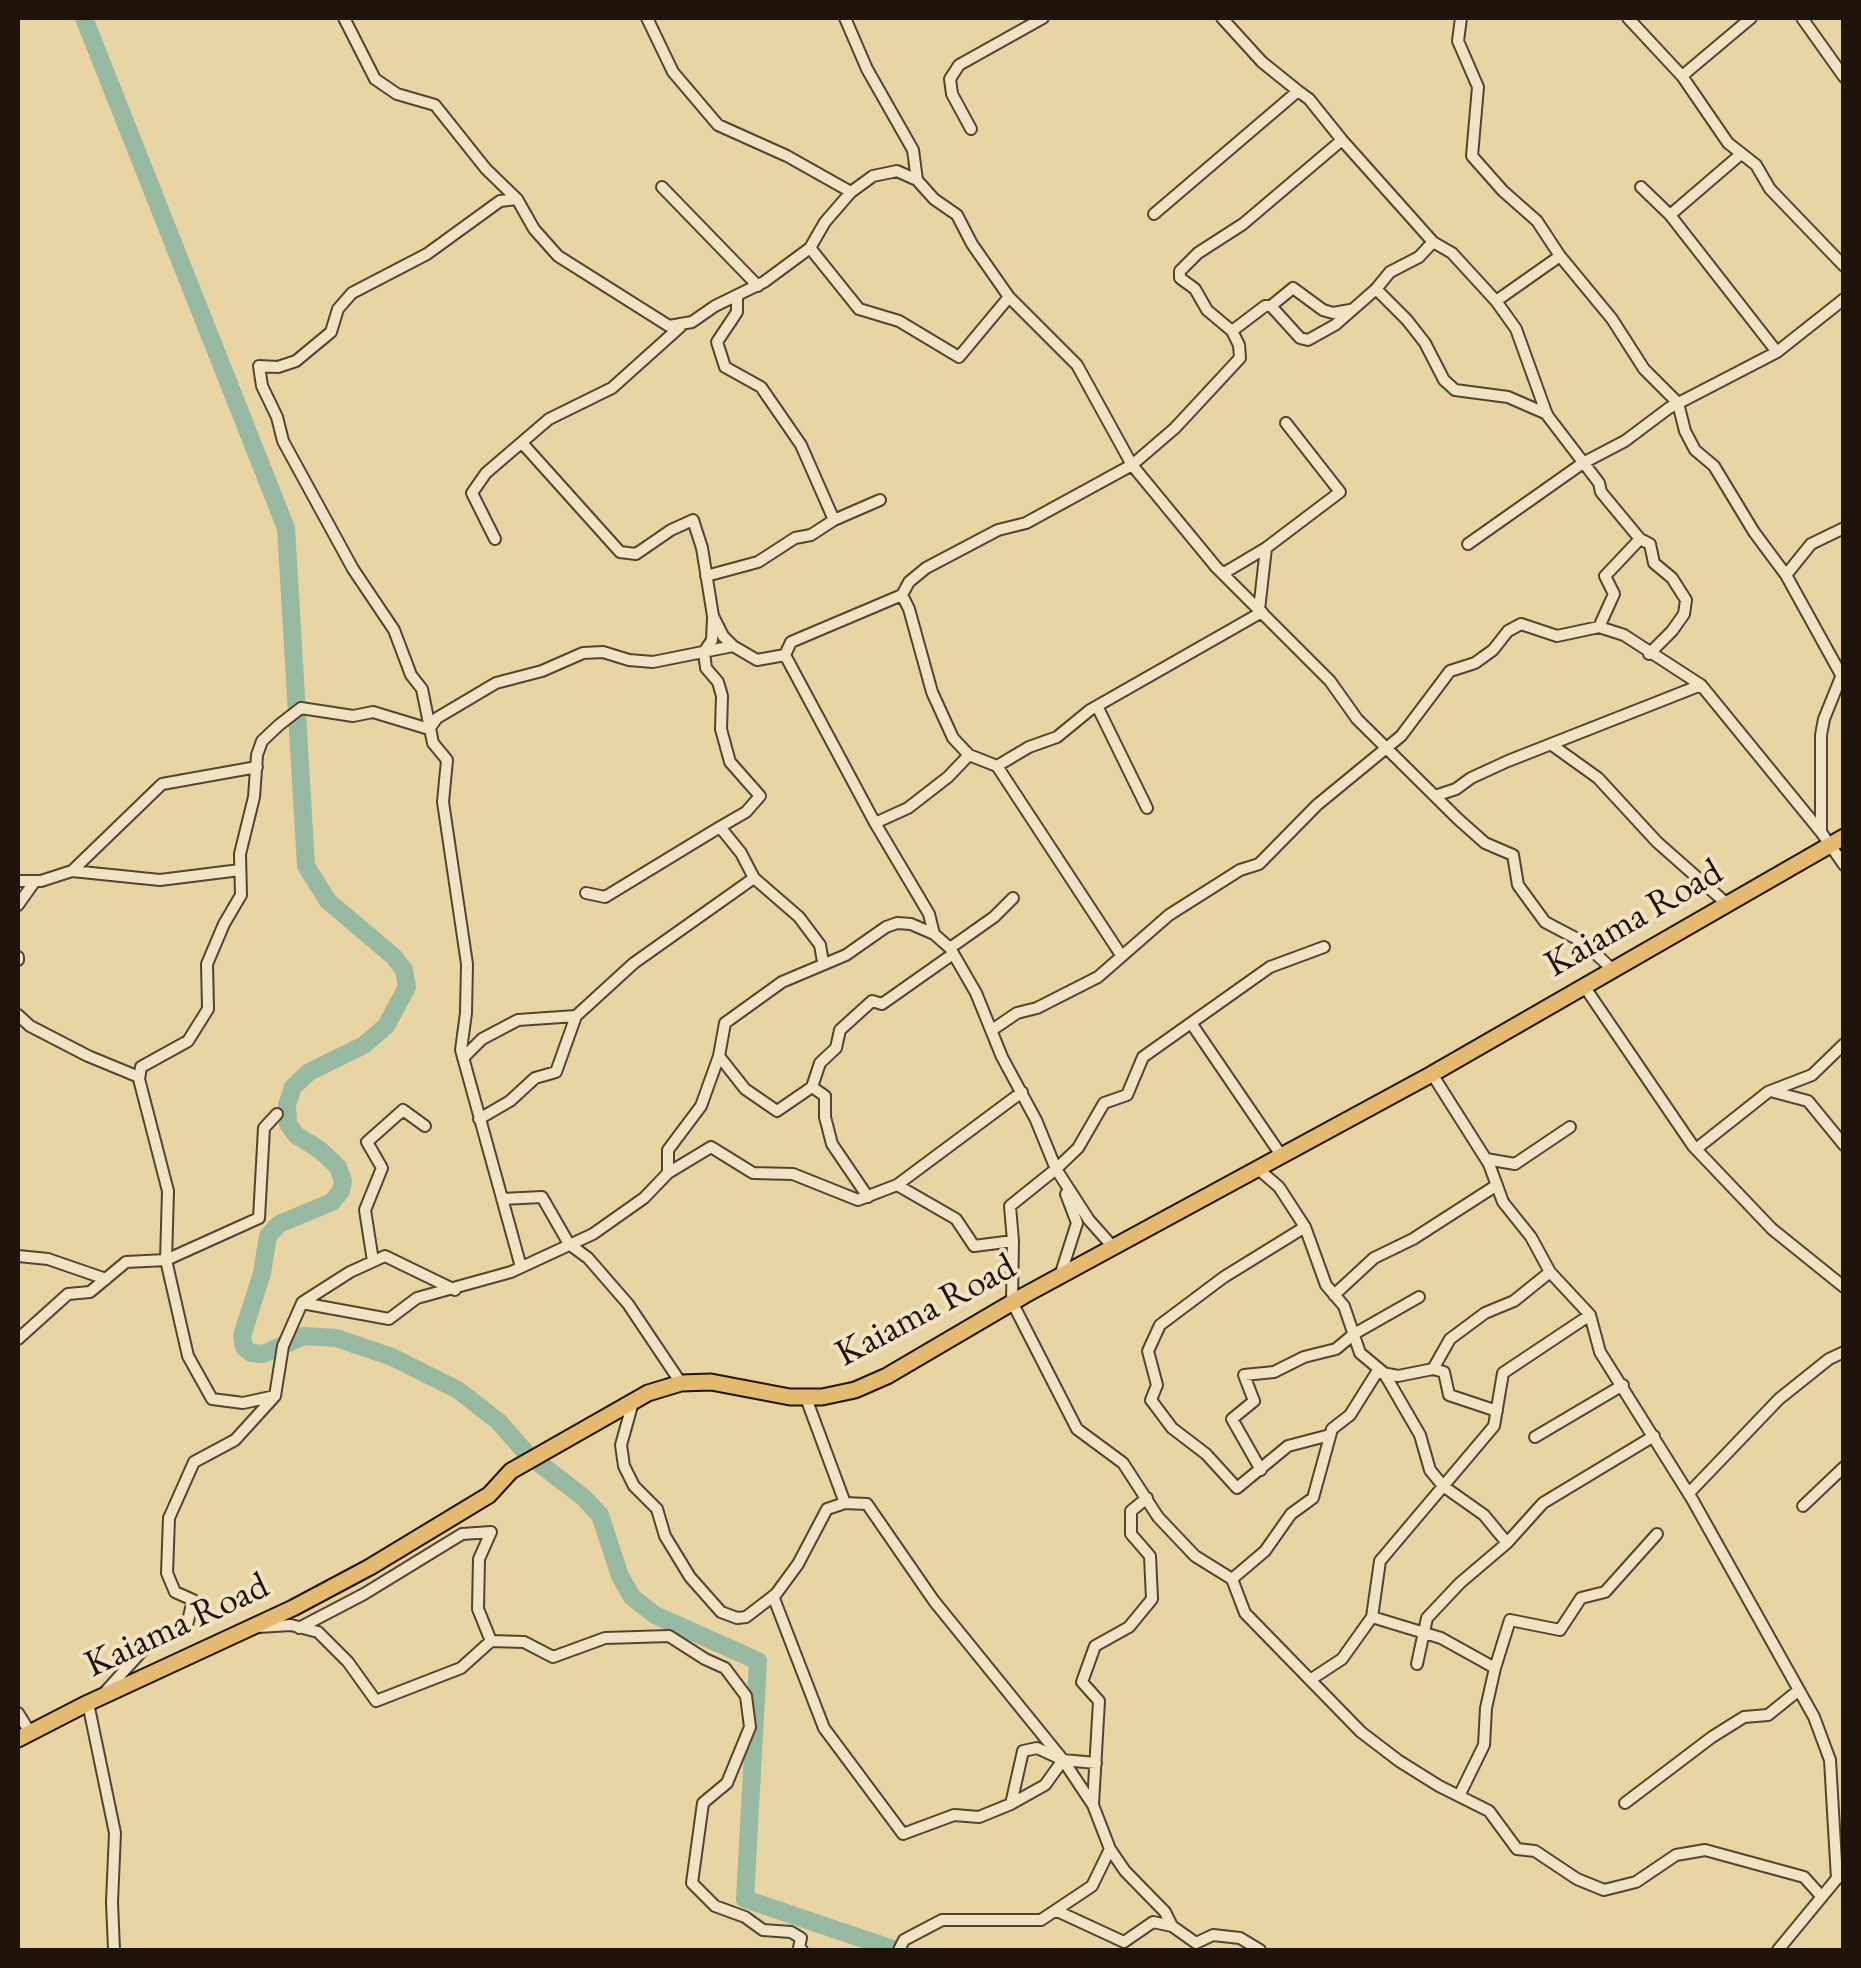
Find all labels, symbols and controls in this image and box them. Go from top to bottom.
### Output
street label: Kaiama Road [1537,850,1731,988]
street label: Kaiama Road [828,1245,1024,1377]
street label: Kaiama Road [78,1564,276,1688]

